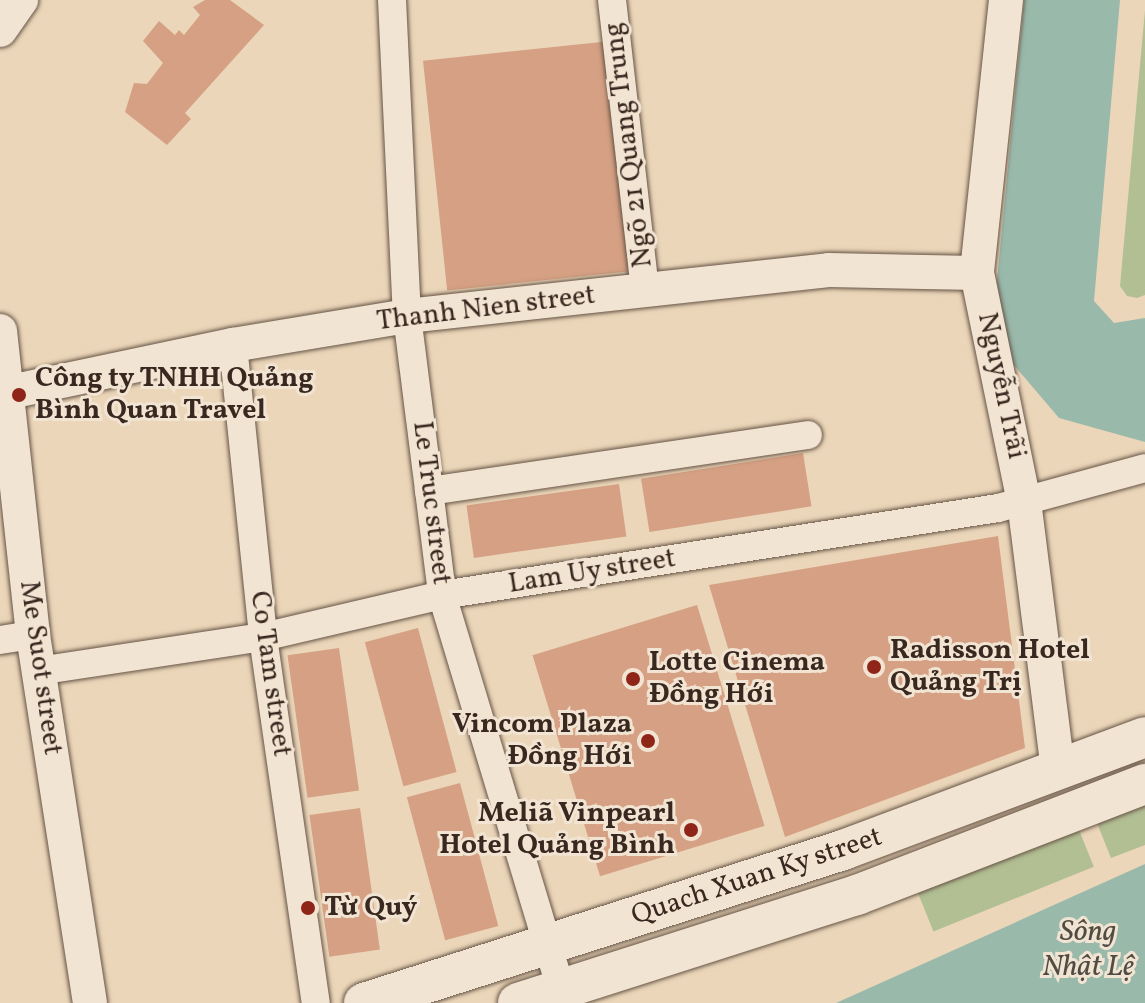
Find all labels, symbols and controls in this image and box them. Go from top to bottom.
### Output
street label: Ngõ 21 Quang Trung [597,20,661,270]
street label: Thanh Nien street [375,279,597,339]
street label: Nguyễn Trãi [969,309,1033,463]
place label: Công ty TNHH Quảng Bình Quan Travel [35,362,314,428]
marker: Công ty TNHH Quảng Bình Quan Travel [10,386,28,404]
street label: Le Truc street [404,419,458,587]
street label: Lam Uy street [506,542,678,602]
street label: Me Suot street [11,579,69,757]
street label: Co Tam street [242,589,298,759]
place label: Radisson Hotel Quảng Trị [890,634,1090,700]
place label: Lotte Cinema Đồng Hới [649,646,825,712]
marker: Radisson Hotel Quảng Trị [865,658,883,676]
marker: Lotte Cinema Đồng Hới [624,670,642,688]
place label: Vincom Plaza Đồng Hới [452,708,632,774]
marker: Vincom Plaza Đồng Hới [639,732,657,750]
place label: Meliã Vinpearl Hotel Quảng Bình [439,797,675,863]
street label: Quach Xuan Ky street [627,821,887,933]
marker: Meliã Vinpearl Hotel Quảng Bình [682,821,700,839]
place label: Từ Quý [324,891,417,925]
marker: Từ Quý [299,899,317,917]
water label: Sông Nhật Lệ [1042,914,1134,984]

